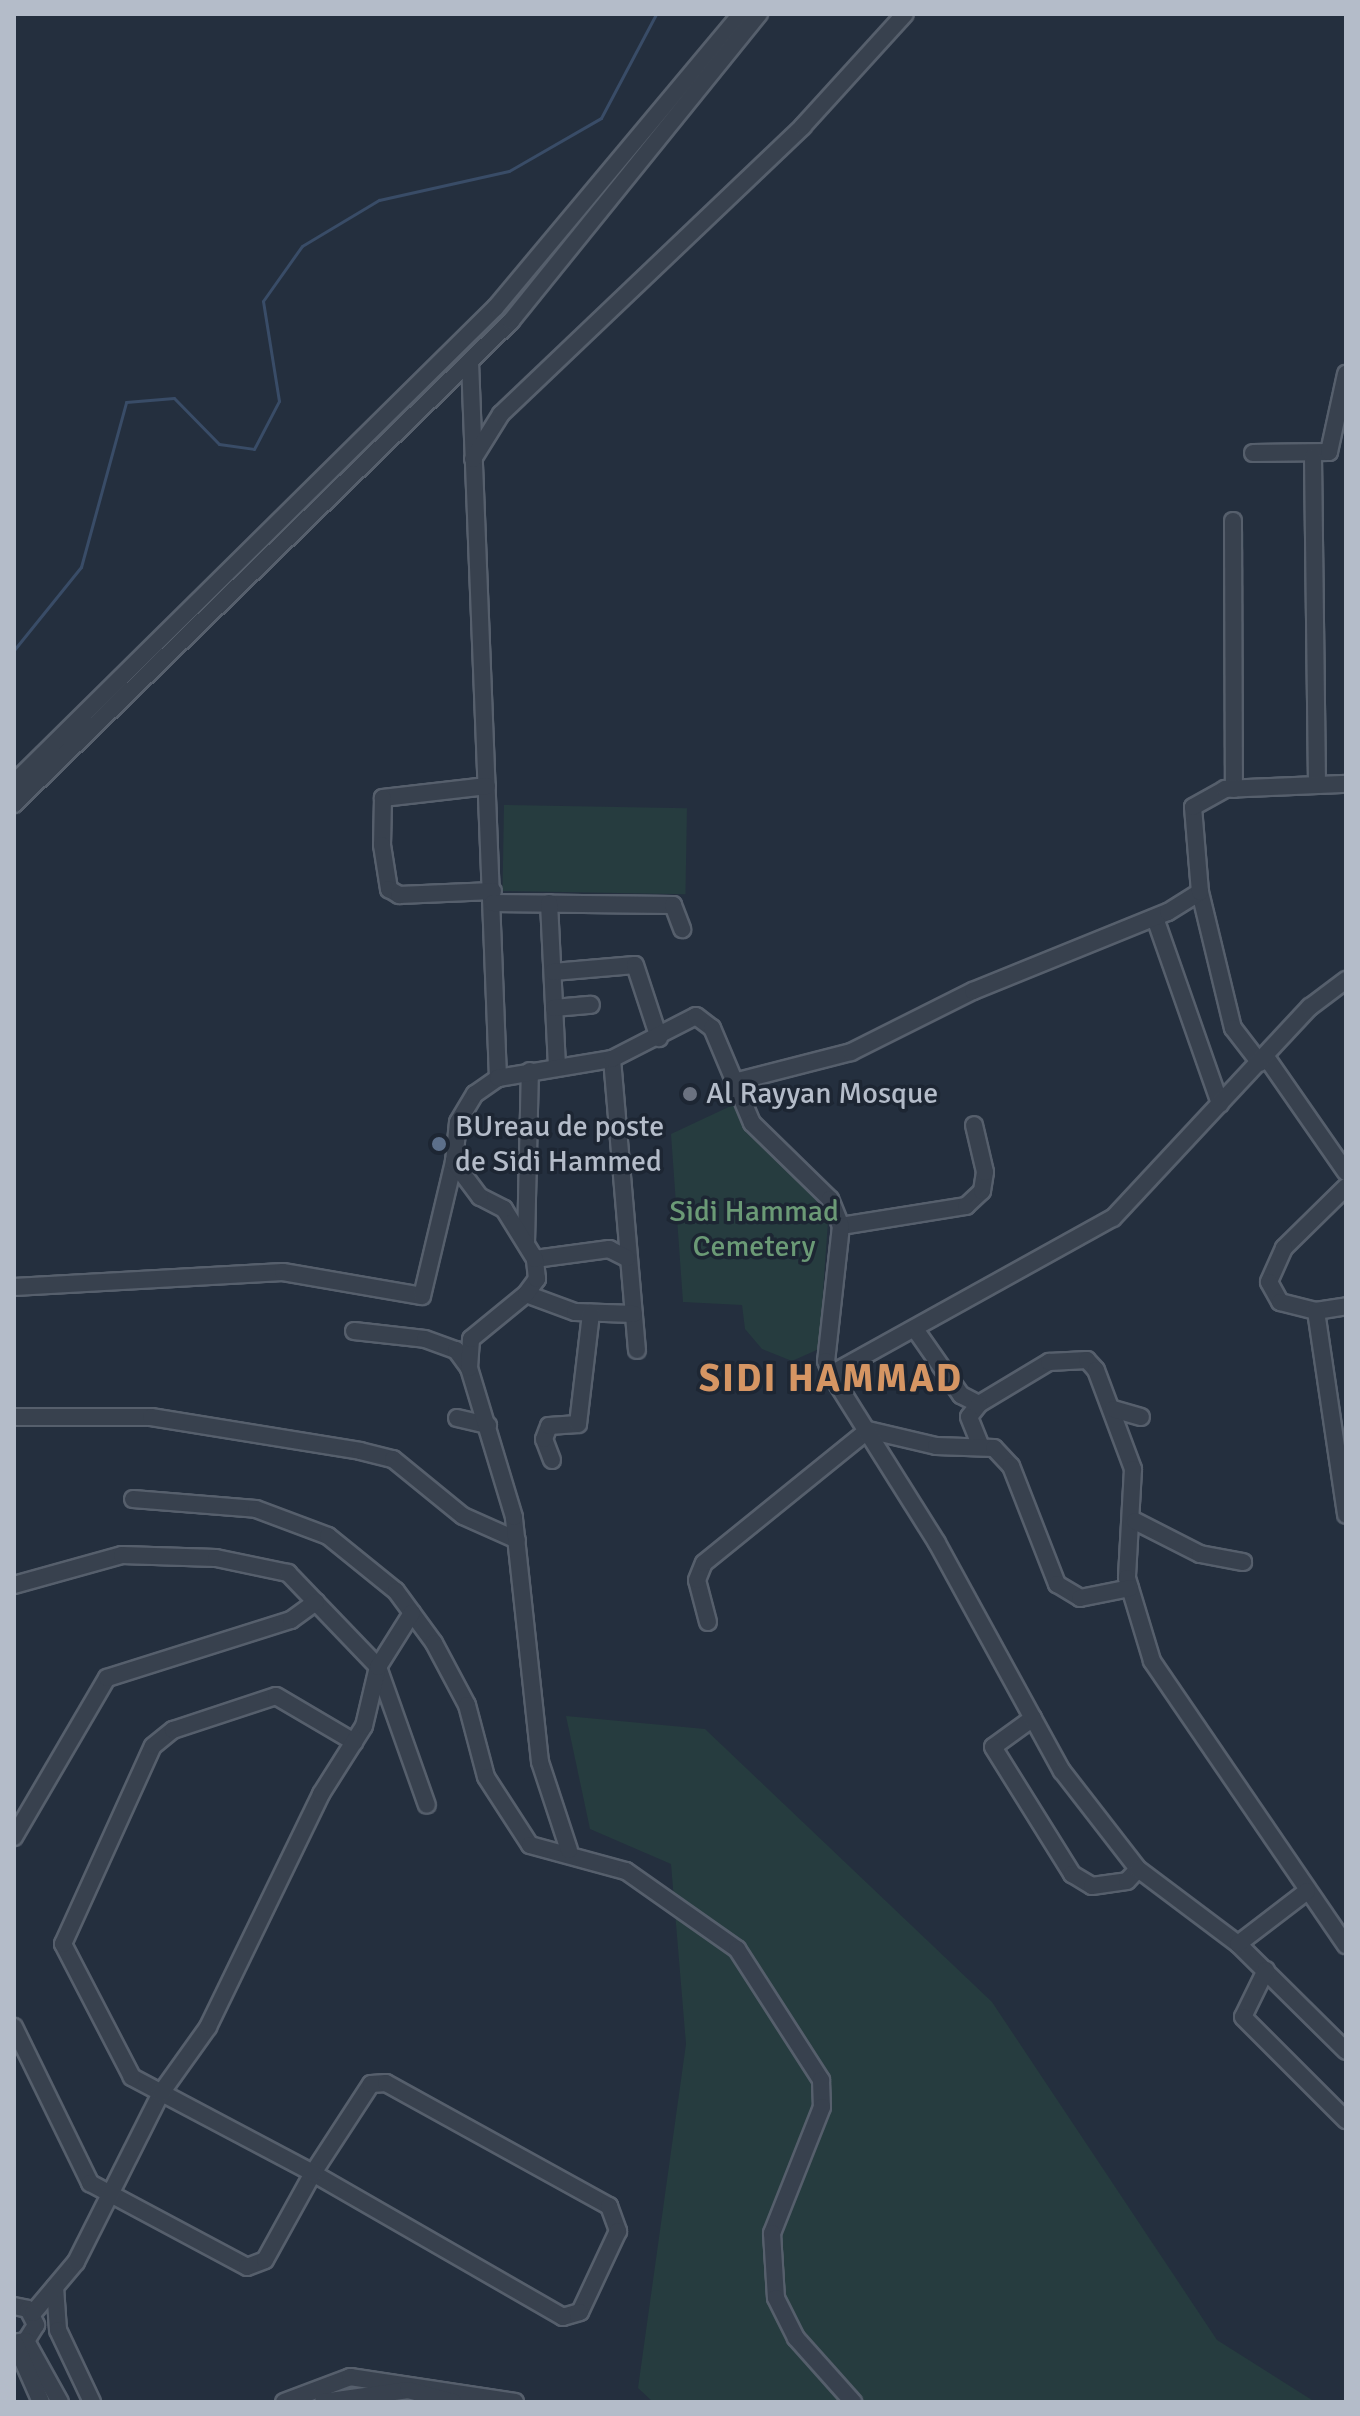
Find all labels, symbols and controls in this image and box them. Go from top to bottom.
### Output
place label: Al Rayyan Mosque [706,1076,938,1112]
marker: Al Rayyan Mosque [681,1085,699,1103]
place label: BUreau de poste de Sidi Hammed [455,1109,664,1180]
marker: BUreau de poste de Sidi Hammed [430,1135,448,1153]
park label: Sidi Hammad Cemetery [669,1194,839,1264]
district label: SIDI HAMMAD [699,1356,963,1402]

